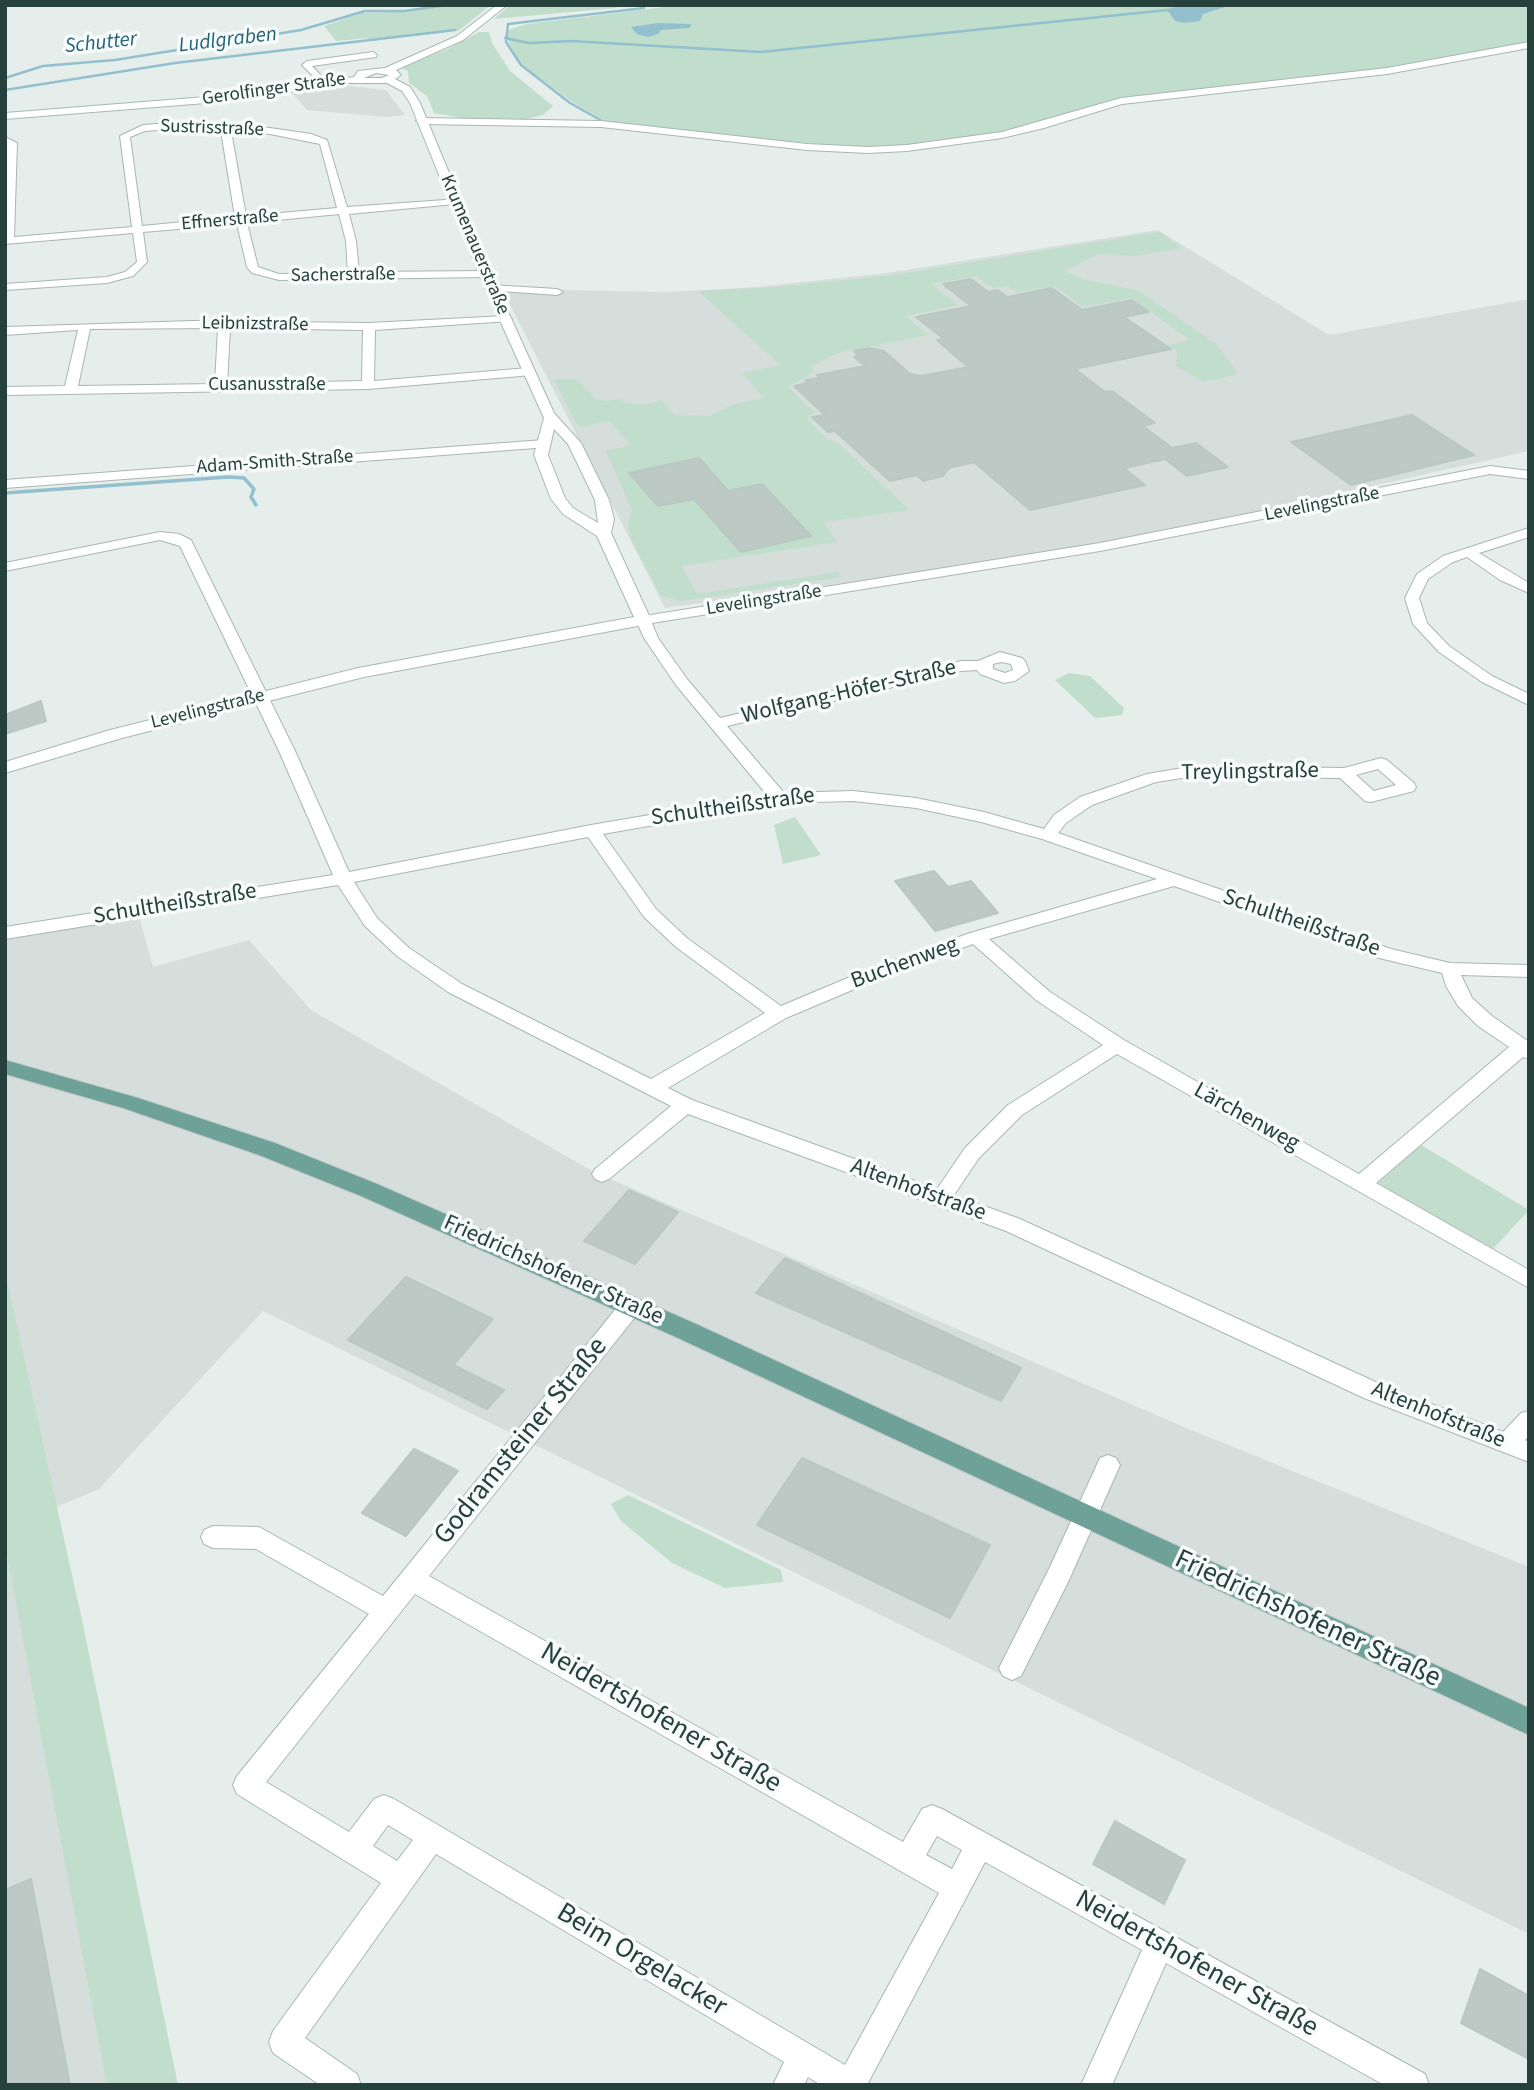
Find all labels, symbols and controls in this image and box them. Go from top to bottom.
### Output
water label: Ludlgraben [178,22,278,60]
water label: Schutter [64,28,138,60]
street label: Gerolfinger Straße [201,69,347,111]
street label: Sustrisstraße [160,116,264,142]
street label: Krumenauerstraße [434,172,514,318]
street label: Effnerstraße [180,205,280,237]
street label: Sacherstraße [290,264,396,288]
street label: Leibnizstraße [201,313,309,337]
street label: Cusanusstraße [208,375,326,397]
street label: Adam-Smith-Straße [196,446,354,480]
street label: Levelingstraße [1263,483,1381,527]
street label: Levelingstraße [705,581,823,621]
street label: Wolfgang-Höfer-Straße [739,655,959,731]
street label: Levelingstraße [149,685,267,735]
street label: Treylingstraße [1181,758,1319,788]
street label: Schultheißstraße [649,783,817,833]
street label: Schultheißstraße [91,878,259,932]
street label: Schultheißstraße [1219,884,1383,964]
street label: Buchenweg [848,932,962,996]
street label: Lärchenweg [1188,1078,1304,1158]
street label: Altenhofstraße [847,1154,989,1228]
street label: Friedrichshofener Straße [439,1210,667,1332]
street label: Godramsteiner Straße [428,1332,616,1552]
street label: Altenhofstraße [1367,1377,1509,1455]
street label: Friedrichshofener Straße [1169,1544,1445,1696]
street label: Neidertshofener Straße [534,1636,786,1802]
street label: Neidertshofener Straße [1069,1884,1323,2046]
street label: Beim Orgelacker [550,1897,732,2025]

